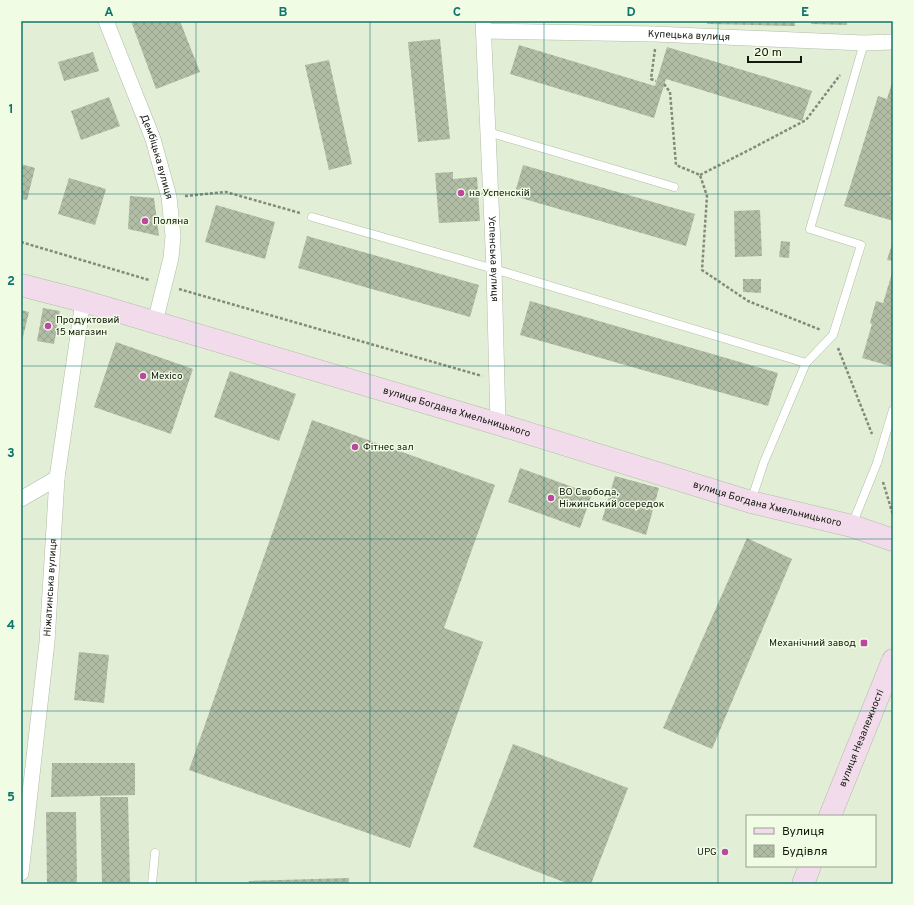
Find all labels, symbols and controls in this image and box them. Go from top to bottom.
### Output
text: A [104,5,114,21]
text: B [279,5,288,21]
text: C [453,5,461,21]
text: D [626,5,636,21]
text: E [801,5,809,21]
street label: Купецька вулиця [648,27,730,44]
scale bar [748,38,801,64]
text: 20 m [754,45,782,61]
text: 1 [8,102,14,118]
street label: Дембіцька вулиця [137,112,176,201]
place label: на Успенскій [469,187,530,200]
marker: на Успенскій [456,188,466,198]
place label: Поляна [153,215,188,228]
street label: Успенська вулиця [485,215,501,302]
marker: Поляна [140,216,150,226]
text: 2 [7,274,15,290]
place label: Продуктовий 15 магазин [56,314,120,339]
marker: Продуктовий 15 магазин [43,321,53,331]
place label: Mexico [151,370,183,383]
marker: Mexico [138,371,148,381]
street label: вулиця Богдана Хмельницького [382,384,533,440]
place label: Фітнес зал [363,441,414,454]
marker: Фітнес зал [350,442,360,452]
text: 3 [7,446,15,462]
street label: вулиця Богдана Хмельницького [692,478,843,530]
place label: ВО Свобода, Ніжинський осередок [559,486,665,511]
marker: ВО Свобода, Ніжинський осередок [546,493,556,503]
street label: Ніжатинська вулиця [41,538,60,637]
text: 4 [7,618,15,634]
place label: Механічний завод [769,637,856,650]
marker: Механічний завод [859,638,869,648]
street label: вулиця Незалежності [836,687,887,789]
text: 5 [7,790,15,806]
legend [746,815,876,867]
text: Вулиця [782,824,824,840]
text: Будівля [782,844,828,860]
place label: UPG [697,846,717,859]
marker: UPG [720,847,730,857]

